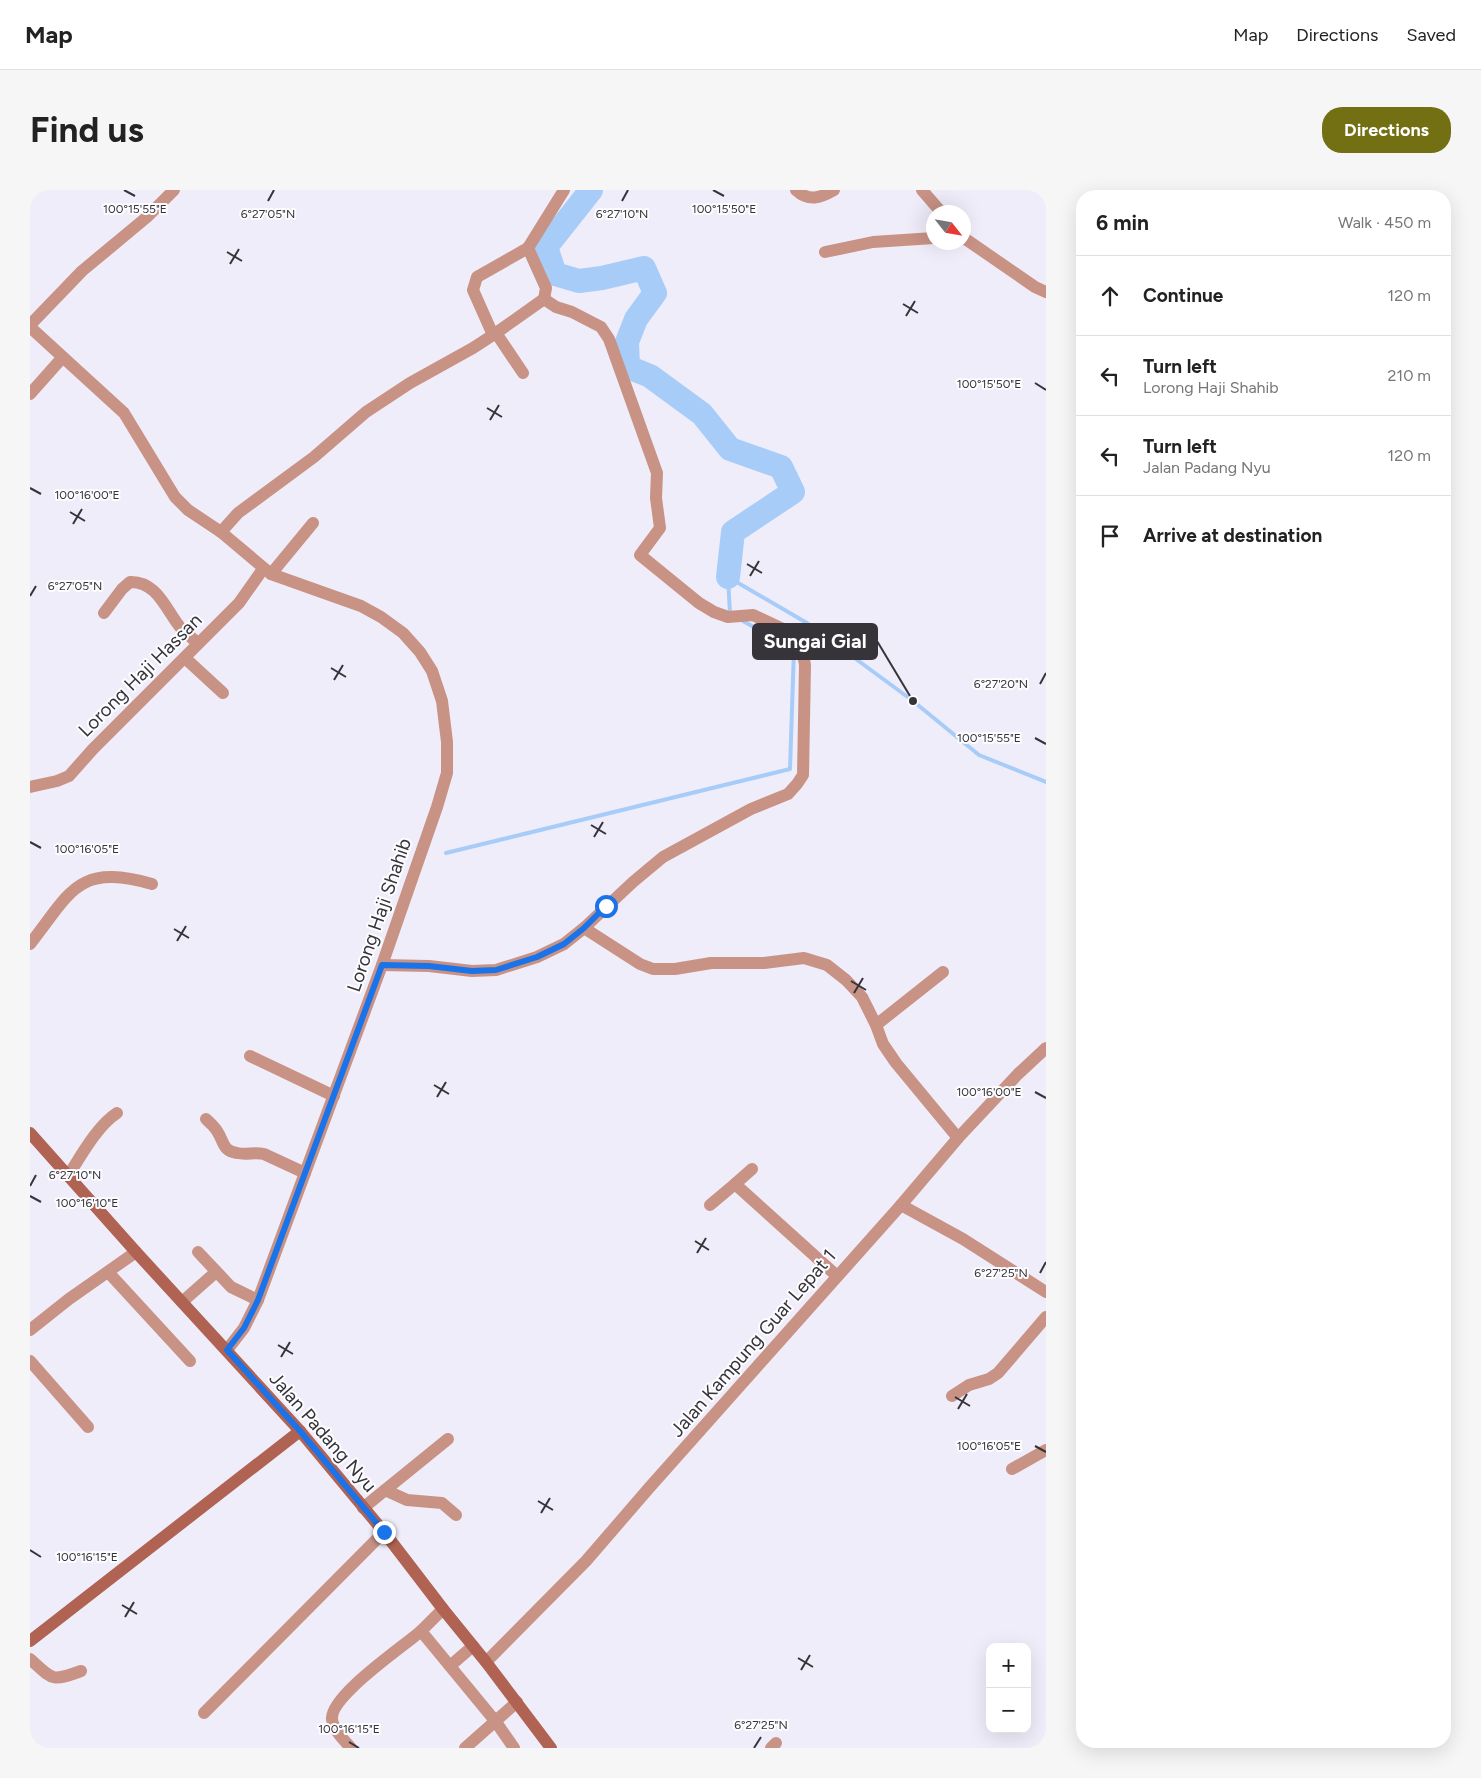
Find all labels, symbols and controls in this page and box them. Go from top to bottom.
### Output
text: Map [25,20,73,49]
text: Map [1233,24,1268,46]
text: Directions [1296,24,1378,46]
text: Saved [1406,24,1456,46]
button: Directions [1322,107,1451,153]
text: Find us [30,109,144,151]
text: 100°15'55"E [103,202,167,216]
text: 100°15'50"E [692,202,756,216]
north arrow [926,205,971,250]
text: 6°27'05"N [241,207,295,221]
text: 6°27'10"N [596,207,648,221]
text: 6 min [1096,210,1149,235]
text: Walk · 450 m [1338,213,1431,232]
icon: ahead [1096,282,1124,310]
text: Continue [1143,284,1223,307]
text: 120 m [1388,286,1431,305]
text: Turn left [1143,355,1217,378]
icon: left [1096,362,1124,390]
text: 210 m [1388,366,1431,385]
text: 100°15'50"E [957,377,1021,391]
text: Lorong Haji Shahib [1143,378,1279,397]
text: Turn left [1143,435,1217,458]
icon: left [1096,442,1124,470]
text: 120 m [1388,446,1431,465]
text: Jalan Padang Nyu [1143,458,1271,477]
text: 100°16'00"E [54,488,120,502]
icon: arrive [1096,522,1124,550]
text: Arrive at destination [1143,524,1322,547]
text: 6°27'05"N [48,579,102,593]
street label: Lorong Haji Hassan [74,609,206,741]
callout: Sungai Gial [753,624,877,659]
text: Sungai Gial [763,629,867,653]
text: 6°27'20"N [974,677,1028,691]
text: 100°15'55"E [957,731,1021,745]
street label: Lorong Haji Shahib [342,835,416,995]
text: 100°16'05"E [55,842,119,856]
route start [595,895,618,918]
text: 100°16'00"E [956,1085,1022,1099]
text: 6°27'10"N [49,1168,101,1182]
text: 100°16'10"E [56,1196,118,1210]
street label: Jalan Kampung Guar Lepat 1 [665,1245,841,1441]
text: 6°27'25"N [974,1266,1028,1280]
street label: Jalan Padang Nyu [265,1367,381,1497]
text: 100°16'05"E [957,1439,1021,1453]
route end [373,1521,396,1544]
text: 100°16'15"E [56,1550,118,1564]
map controls [986,1643,1031,1733]
button: + [986,1643,1031,1688]
button: − [986,1688,1031,1733]
text: 6°27'25"N [734,1718,788,1732]
text: 100°16'15"E [318,1722,380,1736]

